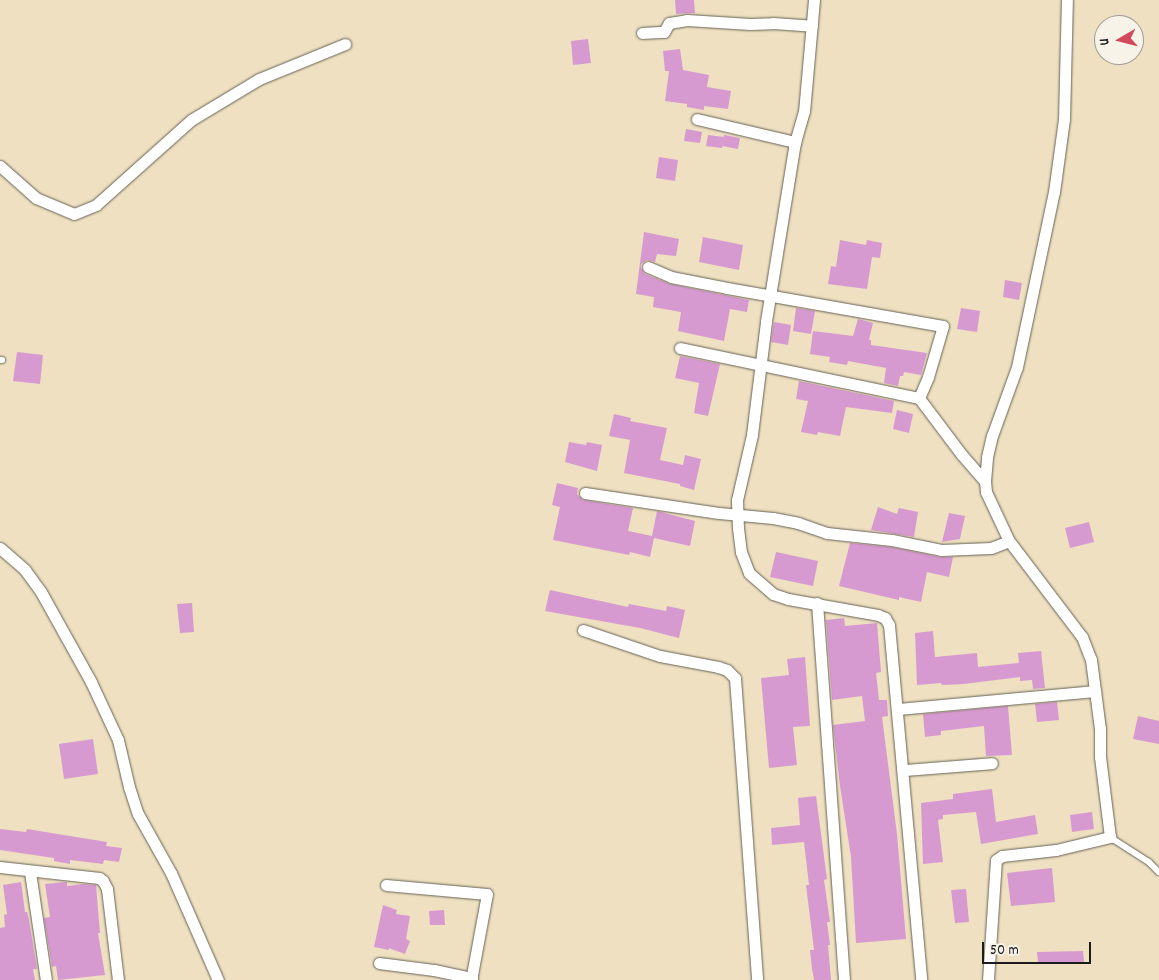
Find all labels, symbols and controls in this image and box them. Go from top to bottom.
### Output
north arrow [1094,15,1144,65]
text: U [1095,37,1116,47]
scale bar [984,932,1093,964]
text: 50 m [990,940,1019,962]

